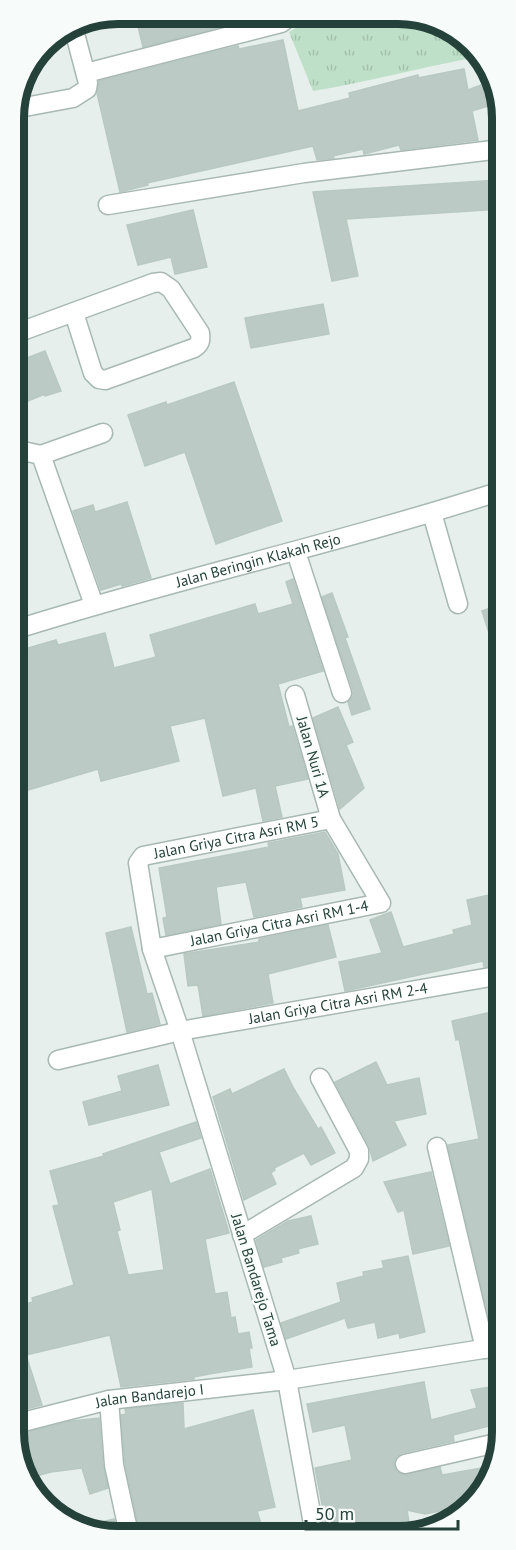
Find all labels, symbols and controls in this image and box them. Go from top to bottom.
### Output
street label: Jalan Beringin Klakah Rejo [173,529,343,592]
street label: Jalan Nuri 1A [292,713,334,800]
street label: Jalan Griya Citra Asri RM 5 [151,812,320,863]
street label: Jalan Griya Citra Asri RM 1-4 [188,896,370,950]
street label: Jalan Griya Citra Asri RM 2-4 [246,978,429,1028]
street label: Jalan Bandarejo Tama [227,1210,286,1349]
street label: Jalan Bandarejo I [92,1379,205,1412]
scale bar [306,1493,458,1531]
text: 50 m [315,1502,354,1525]

